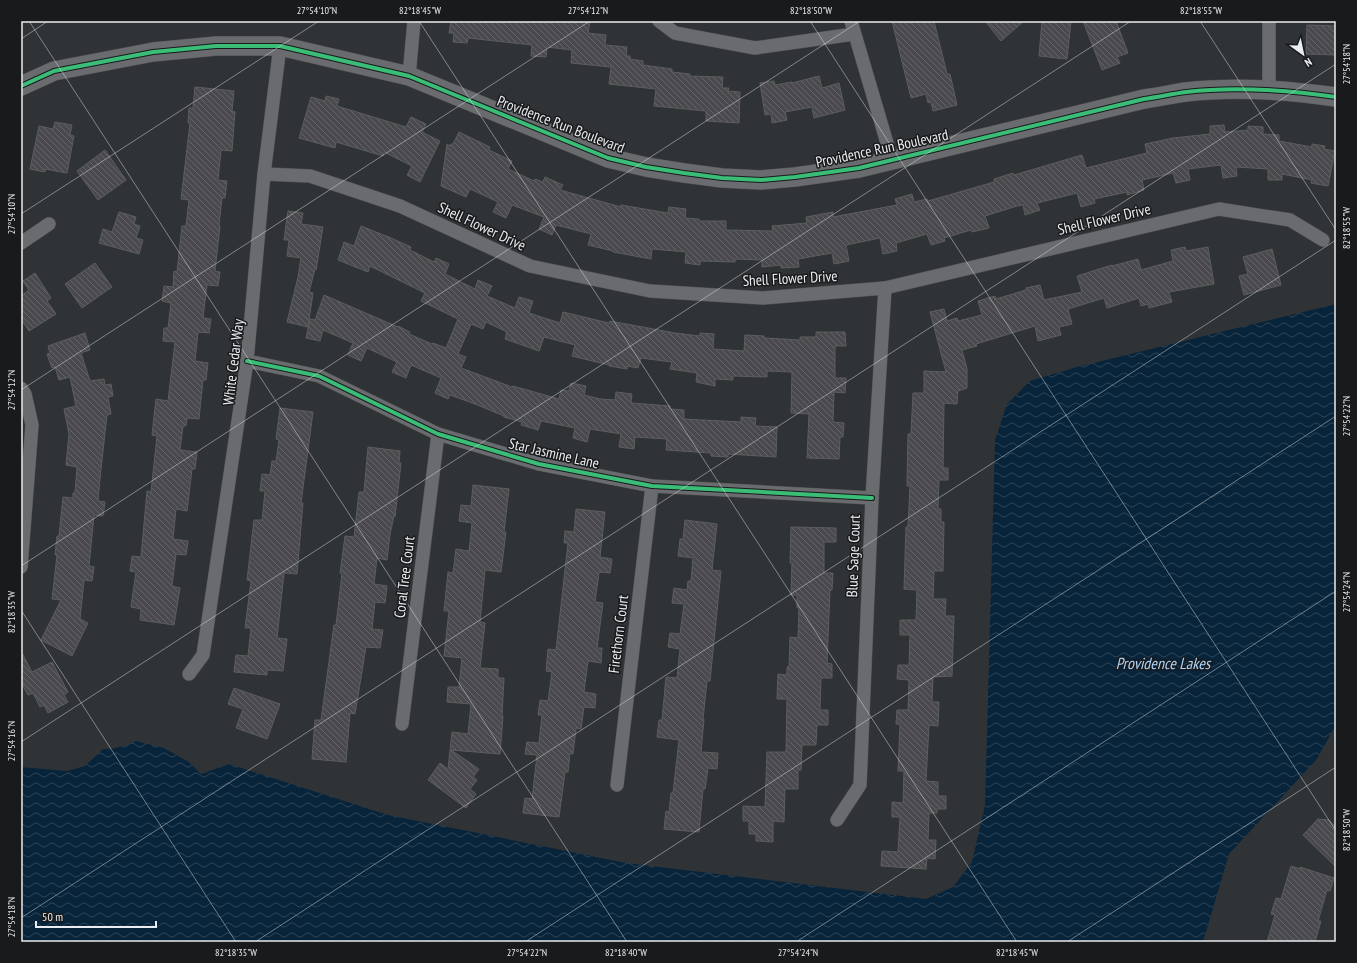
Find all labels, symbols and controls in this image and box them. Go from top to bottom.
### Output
text: 27°54'10"N [297,4,337,17]
text: 82°18'45"W [399,4,441,17]
text: 27°54'12"N [568,4,608,17]
text: 82°18'50"W [790,4,832,17]
text: 82°18'55"W [1180,4,1222,17]
north arrow [1283,34,1323,74]
text: 27°54'18"N [1340,44,1353,84]
text: N [1302,55,1315,70]
street label: Providence Run Boulevard [495,91,627,157]
street label: Providence Run Boulevard [814,125,950,171]
text: 27°54'10"N [5,194,18,234]
street label: Shell Flower Drive [435,197,529,255]
street label: Shell Flower Drive [1056,199,1152,239]
text: 82°18'55"W [1340,207,1353,249]
street label: Shell Flower Drive [742,266,838,290]
street label: White Cedar Way [218,317,248,406]
text: 27°54'12"N [5,370,18,410]
text: 27°54'22"N [1340,396,1353,436]
street label: Star Jasmine Lane [507,433,601,473]
street label: Blue Sage Court [842,514,864,598]
street label: Coral Tree Court [390,535,418,619]
text: 27°54'24"N [1340,572,1353,612]
text: 82°18'35"W [5,591,18,633]
street label: Firethorn Court [604,594,632,674]
water label: Providence Lakes [1116,653,1212,673]
text: 27°54'16"N [5,721,18,761]
text: 82°18'50"W [1340,809,1353,851]
text: 27°54'18"N [5,897,18,937]
scale bar [36,903,156,929]
text: 50 m [42,909,63,924]
text: 82°18'35"W [215,946,257,959]
text: 27°54'22"N [507,946,547,959]
text: 82°18'40"W [605,946,647,959]
text: 27°54'24"N [778,946,818,959]
text: 82°18'45"W [996,946,1038,959]

